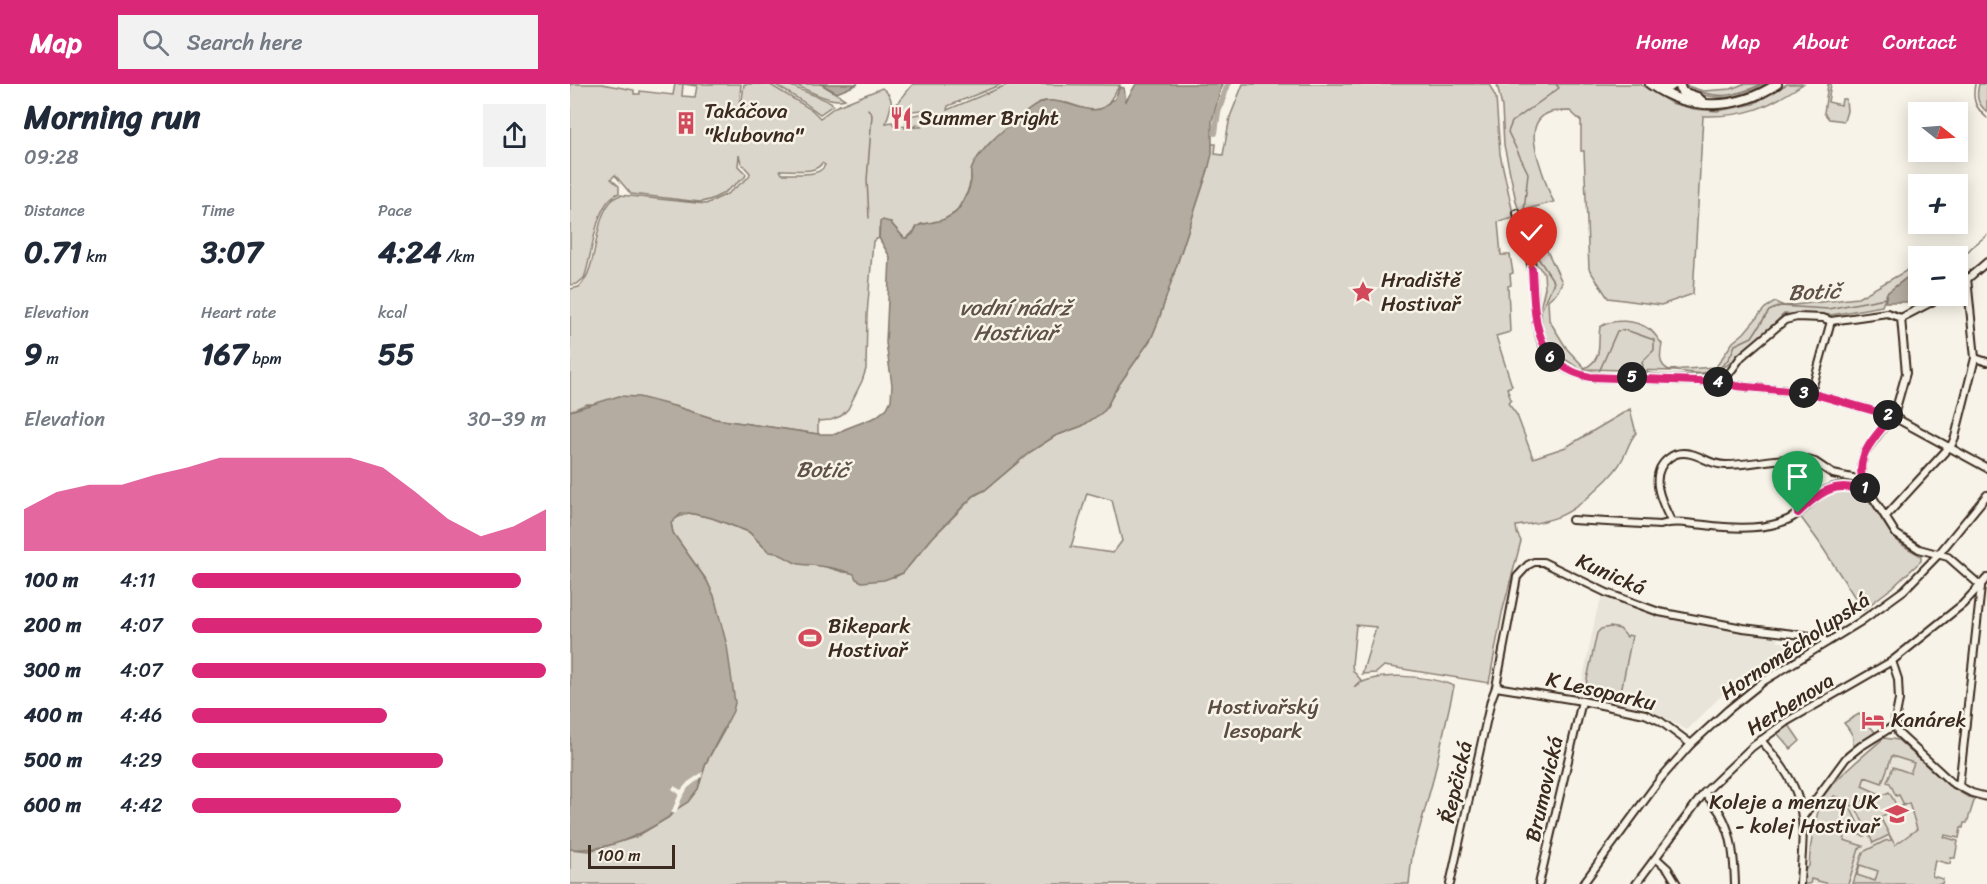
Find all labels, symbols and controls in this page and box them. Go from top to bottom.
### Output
search box [118,15,538,69]
text: Map [30,18,82,67]
text: Search here [187,23,303,62]
text: Home [1636,23,1688,61]
text: Map [1721,23,1760,61]
text: About [1793,23,1850,61]
text: Contact [1883,23,1957,61]
icon: search [139,26,172,59]
text: Morning run [24,88,200,146]
place label: Takáčova "klubovna" [704,92,805,154]
place label: Summer Bright [919,99,1059,137]
north arrow [1908,102,1968,162]
map controls [1908,102,1968,306]
button: share [483,104,546,167]
restaurant icon: Summer Bright [888,105,914,131]
building icon: Takáčova "klubovna" [673,110,699,136]
text: 09:28 [24,140,79,175]
button: + [1908,174,1968,234]
text: Distance [24,196,85,225]
text: Time [201,196,235,225]
text: Pace [378,196,412,225]
pin [1506,207,1557,269]
icon: check [1515,216,1548,249]
text: 0.71 [24,225,82,279]
text: 3:07 [201,225,263,279]
text: 4:24 [378,225,442,279]
text: km [82,242,107,271]
text: /km [442,242,475,271]
button: − [1908,246,1968,306]
place label: Hradiště Hostivař [1381,261,1462,323]
water label: Botič [1787,271,1846,312]
place icon: Hradiště Hostivař [1350,279,1376,305]
water label: vodní nádrž Hostivař [960,288,1076,352]
text: Elevation [24,298,89,327]
text: Heart rate [201,298,276,327]
text: kcal [378,298,407,327]
text: 9 [24,327,42,381]
text: 167 [201,327,248,381]
text: 55 [378,327,415,381]
pin: 6 [1535,342,1565,372]
text: 6 [1545,342,1555,371]
text: m [42,344,59,373]
text: bpm [248,344,282,373]
pin: 5 [1617,362,1647,392]
text: 5 [1627,362,1637,391]
pin: 4 [1703,367,1733,397]
text: 4 [1713,367,1723,396]
pin: 3 [1789,378,1819,408]
text: 3 [1800,378,1808,407]
pin: 2 [1873,400,1903,430]
text: 2 [1883,400,1893,429]
text: Elevation [24,402,105,437]
text: 30–39 m [467,402,546,437]
water label: Botič [796,450,853,490]
pin [1772,451,1823,513]
icon: arrive [1781,460,1814,493]
pin: 1 [1850,473,1880,503]
text: 1 [1862,473,1868,502]
street label: Kunická [1570,542,1653,606]
text: 100 m [24,563,78,598]
text: 4:11 [120,563,156,598]
street label: Hornoměcholupská [1712,581,1878,711]
place label: Bikepark Hostivař [828,607,911,669]
text: 200 m [24,608,81,643]
text: 4:07 [120,608,163,643]
sports icon: Bikepark Hostivař [797,625,823,651]
text: 300 m [24,653,81,688]
text: 4:07 [120,653,163,688]
street label: K Lesoparku [1542,660,1660,722]
street label: Herbenova [1738,662,1842,746]
park label: Hostivařský lesopark [1208,688,1318,750]
text: 400 m [24,698,82,733]
text: 4:46 [120,698,162,733]
place label: Kanárek [1891,701,1967,739]
hotel icon: Kanárek [1860,707,1886,733]
street label: Brumovická [1513,732,1575,846]
street label: Řepčická [1428,737,1484,827]
text: 500 m [24,743,82,778]
text: 4:29 [120,743,162,778]
place label: Koleje a menzy UK - kolej Hostivař [1709,783,1881,845]
text: 600 m [24,788,81,823]
text: 4:42 [120,788,163,823]
school or university icon: Koleje a menzy UK - kolej Hostivař [1884,801,1910,827]
text: 100 m [597,841,641,870]
scale bar [588,842,675,870]

